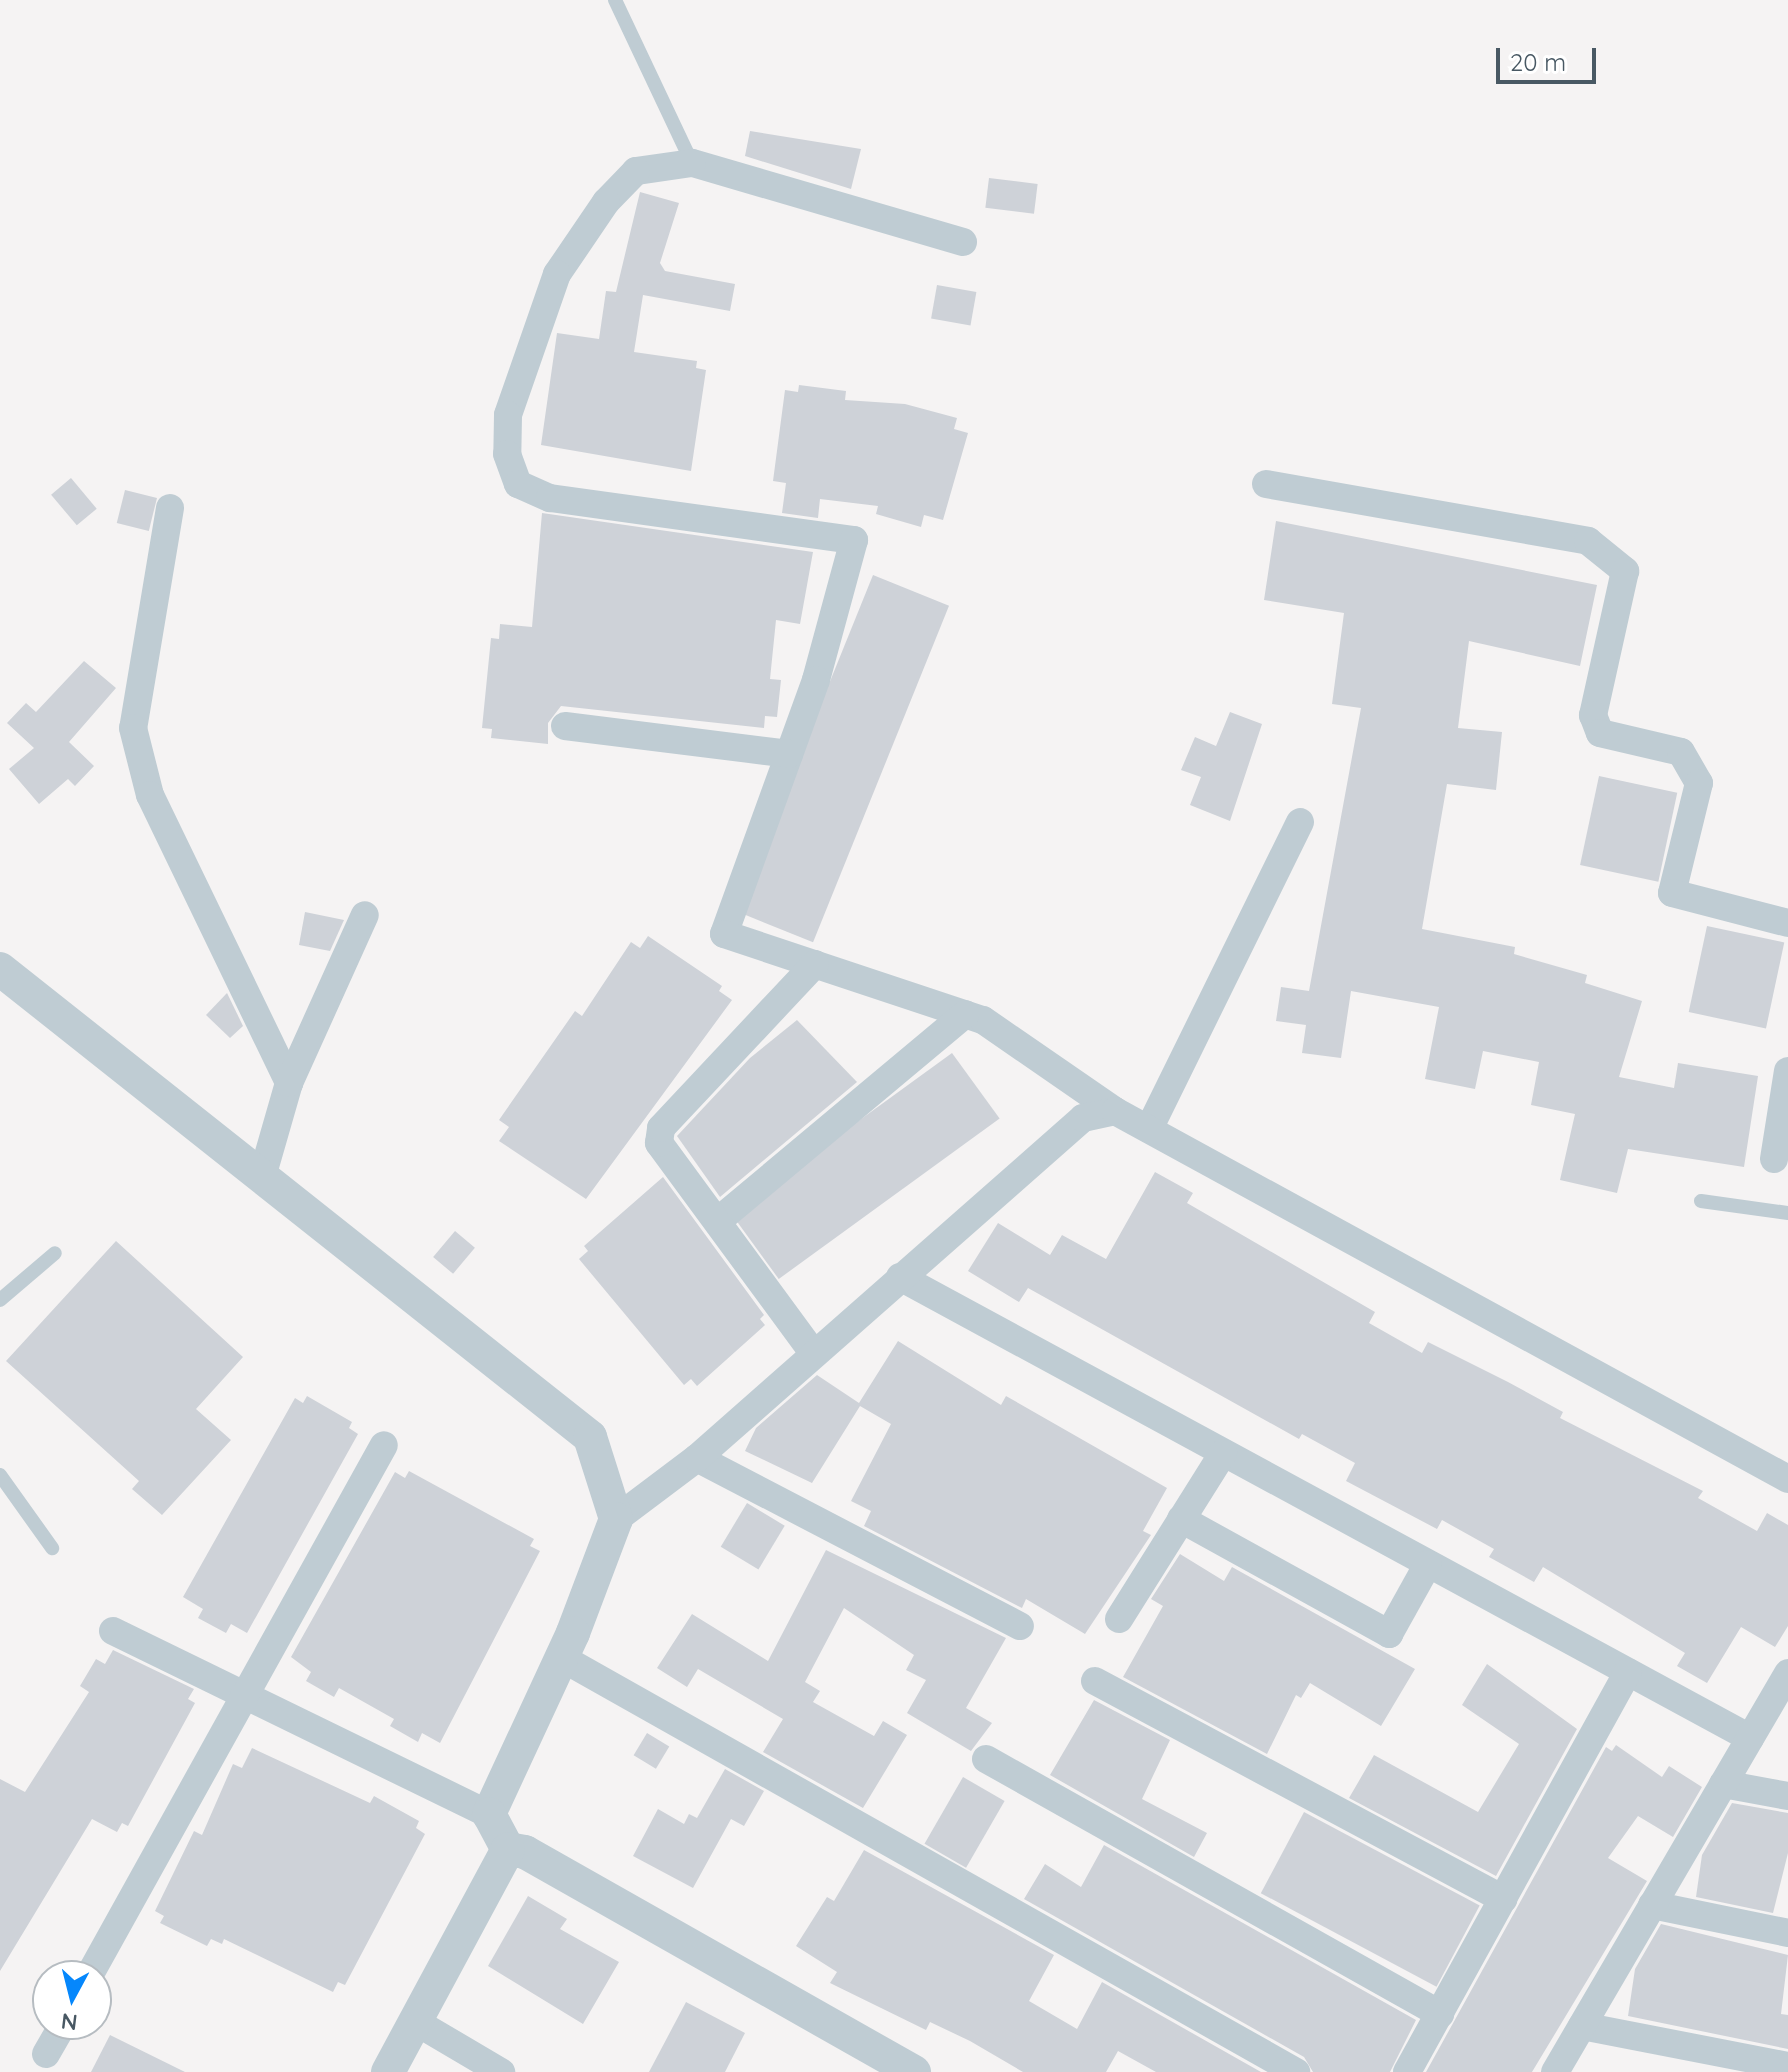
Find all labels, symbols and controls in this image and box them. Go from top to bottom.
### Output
scale bar [1500,32,1600,82]
text: 20 m [1510,47,1566,77]
north arrow [32,1960,112,2040]
text: N [60,2007,79,2037]

